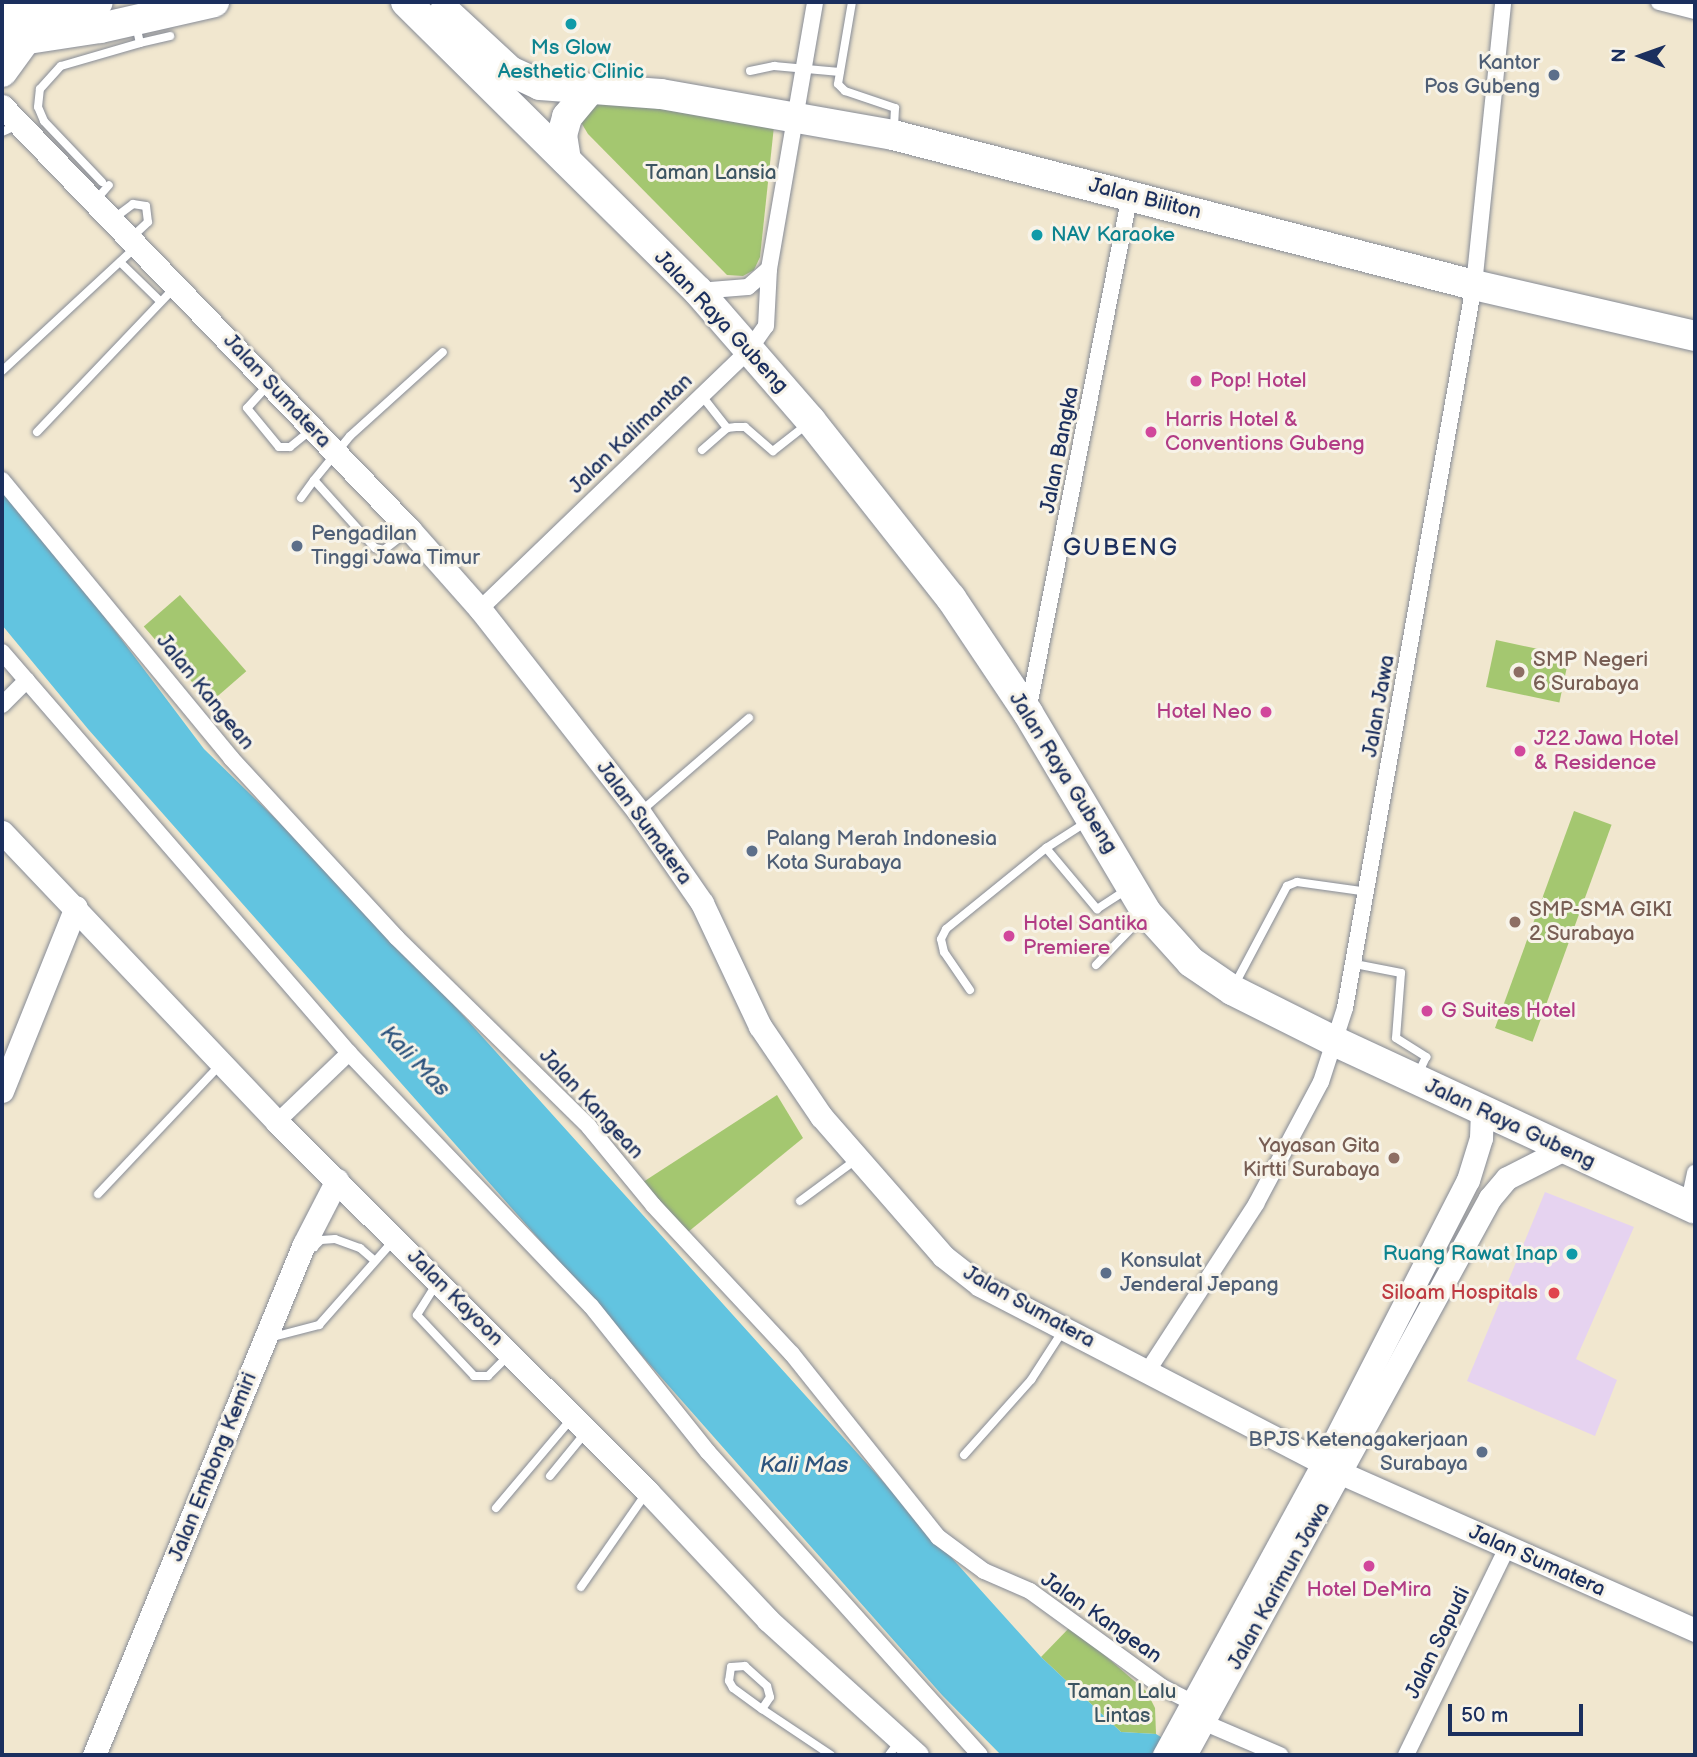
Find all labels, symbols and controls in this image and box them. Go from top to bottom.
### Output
marker: Ms Glow Aesthetic Clinic [563,16,579,32]
north arrow [1606,21,1676,91]
place label: Ms Glow Aesthetic Clinic [498,35,644,85]
text: N [1608,48,1631,63]
place label: Kantor Pos Gubeng [1424,50,1540,100]
marker: Kantor Pos Gubeng [1546,67,1562,83]
park label: Taman Lansia [645,160,777,186]
street label: Jalan Biliton [1086,173,1204,225]
place label: NAV Karaoke [1051,222,1175,248]
marker: NAV Karaoke [1029,227,1045,243]
street label: Jalan Raya Gubeng [649,246,793,398]
street label: Jalan Sumatera [218,329,336,453]
place label: Pop! Hotel [1210,368,1307,394]
street label: Jalan Kalimantan [564,369,698,499]
marker: Pop! Hotel [1188,373,1204,389]
street label: Jalan Bangka [1035,385,1085,515]
place label: Harris Hotel & Conventions Gubeng [1165,407,1365,457]
marker: Harris Hotel & Conventions Gubeng [1143,424,1159,440]
place label: Pengadilan Tinggi Jawa Timur [311,521,482,571]
district label: GUBENG [1064,534,1178,562]
marker: Pengadilan Tinggi Jawa Timur [289,538,305,554]
street label: Jalan Kangean [151,629,259,755]
place label: SMP Negeri 6 Surabaya [1533,647,1648,697]
street label: Jalan Jawa [1358,652,1400,760]
marker: SMP Negeri 6 Surabaya [1511,664,1527,680]
street label: Jalan Raya Gubeng [1003,688,1123,858]
place label: Hotel Neo [1156,699,1252,725]
marker: Hotel Neo [1258,704,1274,720]
place label: J22 Jawa Hotel & Residence [1534,726,1680,776]
marker: J22 Jawa Hotel & Residence [1512,743,1528,759]
street label: Jalan Sumatera [591,756,697,890]
place label: Palang Merah Indonesia Kota Surabaya [766,826,997,876]
marker: Palang Merah Indonesia Kota Surabaya [744,843,760,859]
place label: SMP-SMA GIKI 2 Surabaya [1529,897,1672,947]
place label: Hotel Santika Premiere [1023,911,1148,961]
marker: SMP-SMA GIKI 2 Surabaya [1507,914,1523,930]
marker: Hotel Santika Premiere [1001,928,1017,944]
place label: G Suites Hotel [1441,998,1576,1024]
marker: G Suites Hotel [1419,1003,1435,1019]
water label: Kali Mas [374,1020,456,1102]
street label: Jalan Kangean [533,1044,649,1164]
street label: Jalan Raya Gubeng [1421,1073,1599,1175]
place label: Yayasan Gita Kirtti Surabaya [1242,1133,1380,1183]
marker: Yayasan Gita Kirtti Surabaya [1386,1150,1402,1166]
place label: Ruang Rawat Inap [1383,1241,1558,1267]
street label: Jalan Kayoon [401,1244,509,1352]
marker: Ruang Rawat Inap [1564,1246,1580,1262]
place label: Konsulat Jenderal Jepang [1120,1248,1280,1298]
street label: Jalan Sumatera [958,1260,1100,1354]
marker: Konsulat Jenderal Jepang [1098,1265,1114,1281]
place label: Siloam Hospitals [1381,1280,1538,1306]
marker: Siloam Hospitals [1544,1283,1564,1303]
street label: Jalan Embong Kemiri [164,1369,262,1565]
place label: BPJS Ketenagakerjaan Surabaya [1248,1427,1468,1477]
marker: BPJS Ketenagakerjaan Surabaya [1474,1444,1490,1460]
water label: Kali Mas [760,1451,848,1479]
street label: Jalan Karimun Jawa [1222,1497,1336,1675]
street label: Jalan Sumatera [1465,1520,1609,1602]
marker: Hotel DeMira [1361,1558,1377,1574]
street label: Jalan Kangean [1036,1567,1166,1669]
place label: Hotel DeMira [1306,1577,1432,1603]
street label: Jalan Sapudi [1400,1583,1476,1703]
park label: Taman Lalu Lintas [1068,1679,1176,1729]
scale bar [1452,1690,1587,1734]
text: 50 m [1461,1703,1508,1728]

